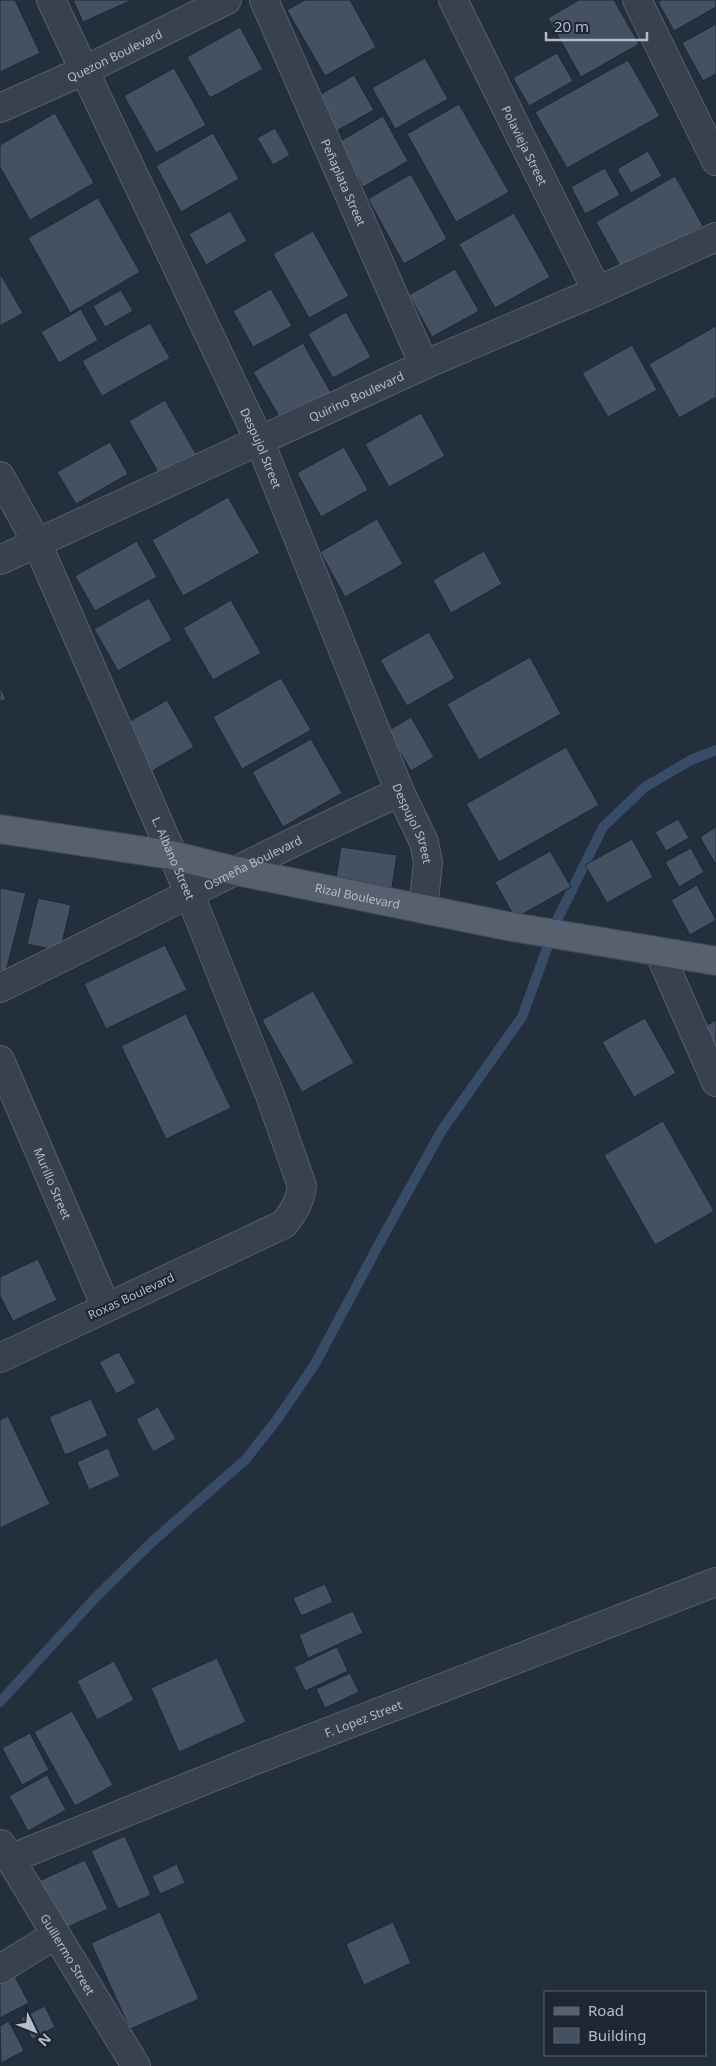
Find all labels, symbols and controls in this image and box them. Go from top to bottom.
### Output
scale bar [546,10,647,42]
text: 20 m [554,16,589,36]
street label: Quezon Boulevard [64,25,165,86]
street label: Polavieja Street [498,102,552,188]
street label: Peñaplata Street [317,136,371,229]
street label: Quirino Boulevard [306,367,406,425]
street label: Despujol Street [236,405,286,491]
street label: Despujol Street [389,780,437,866]
street label: L. Albano Street [148,814,200,903]
street label: Osmeña Boulevard [200,831,304,894]
street label: Rizal Boulevard [314,879,402,913]
street label: Murillo Street [30,1145,76,1222]
street label: Roxas Boulevard [85,1269,177,1323]
street label: F. Lopez Street [322,1695,405,1741]
street label: Guillermo Street [37,1910,100,1999]
legend [544,1991,706,2056]
text: Road [588,2000,624,2020]
north arrow [10,2006,60,2056]
text: Building [588,2025,646,2045]
text: N [34,2030,56,2051]

